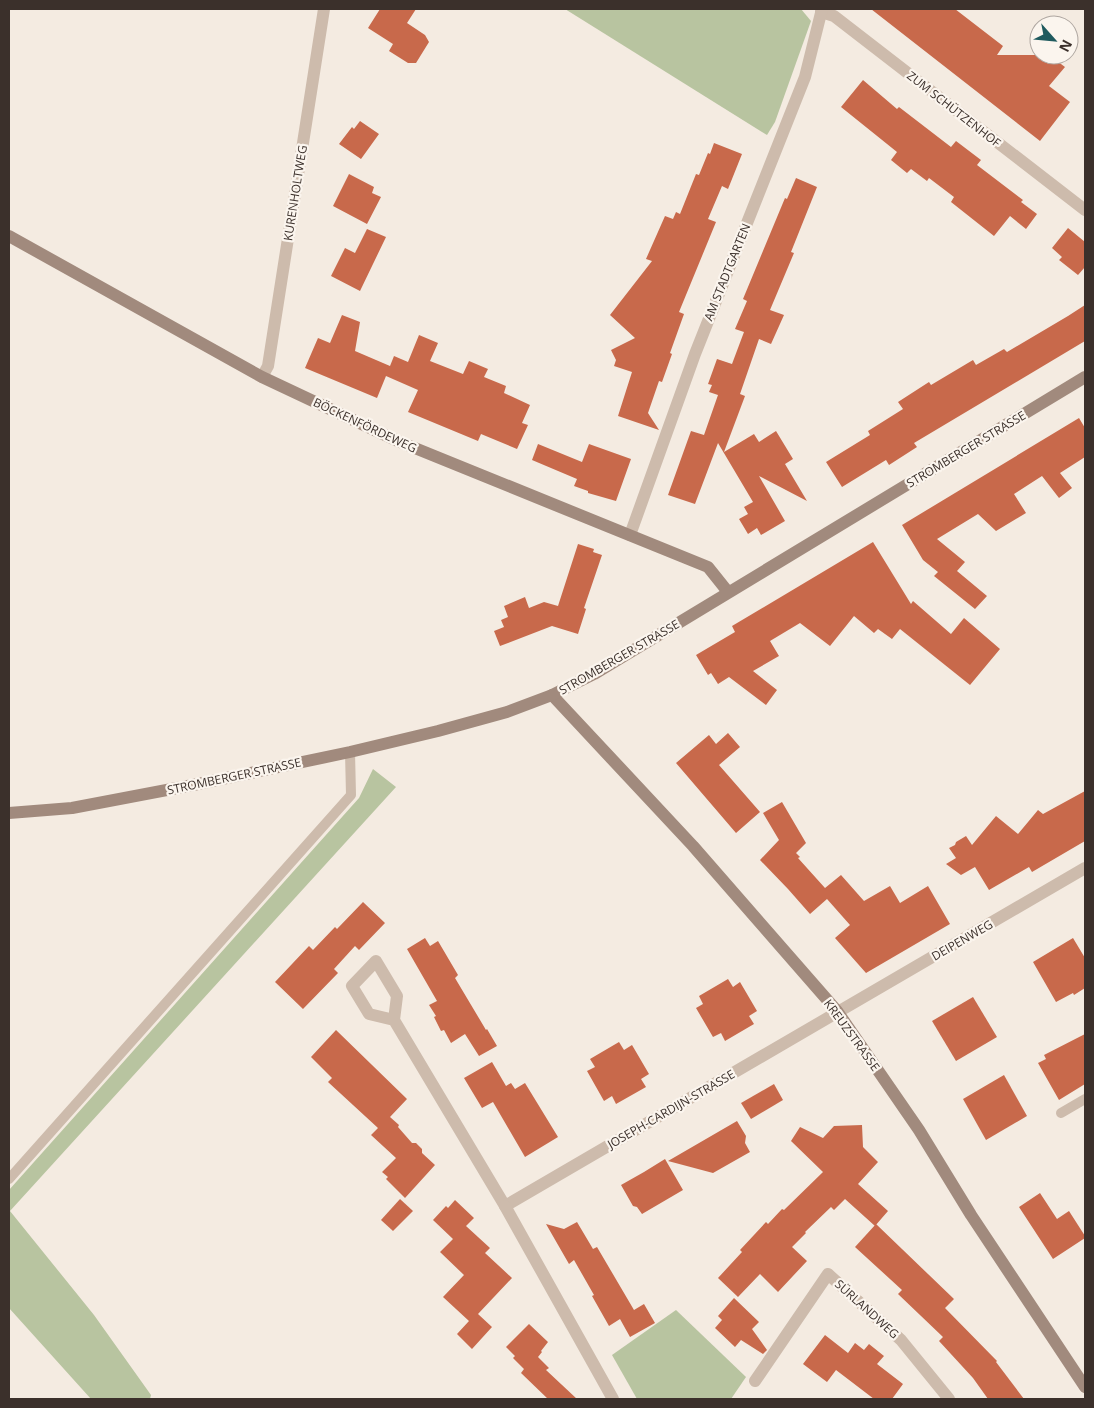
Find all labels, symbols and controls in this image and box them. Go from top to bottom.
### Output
north arrow [1029,15,1079,65]
text: N [1055,37,1077,56]
street label: ZUM SCHÜTZENHOF [904,67,1004,151]
street label: KURENHOLTWEG [279,144,311,242]
street label: AM STADTGARTEN [700,221,754,323]
street label: BÖCKENFÖRDEWEG [310,394,420,456]
street label: STROMBERGER STRASSE [903,407,1029,491]
street label: STROMBERGER STRASSE [556,616,682,698]
street label: STROMBERGER STRASSE [165,753,303,799]
street label: DEIPENWEG [928,916,996,964]
street label: KREUZSTRASSE [820,996,884,1074]
street label: JOSEPH-CARDIJN-STRASSE [603,1066,738,1153]
street label: SÜRLANDWEG [831,1276,903,1342]

